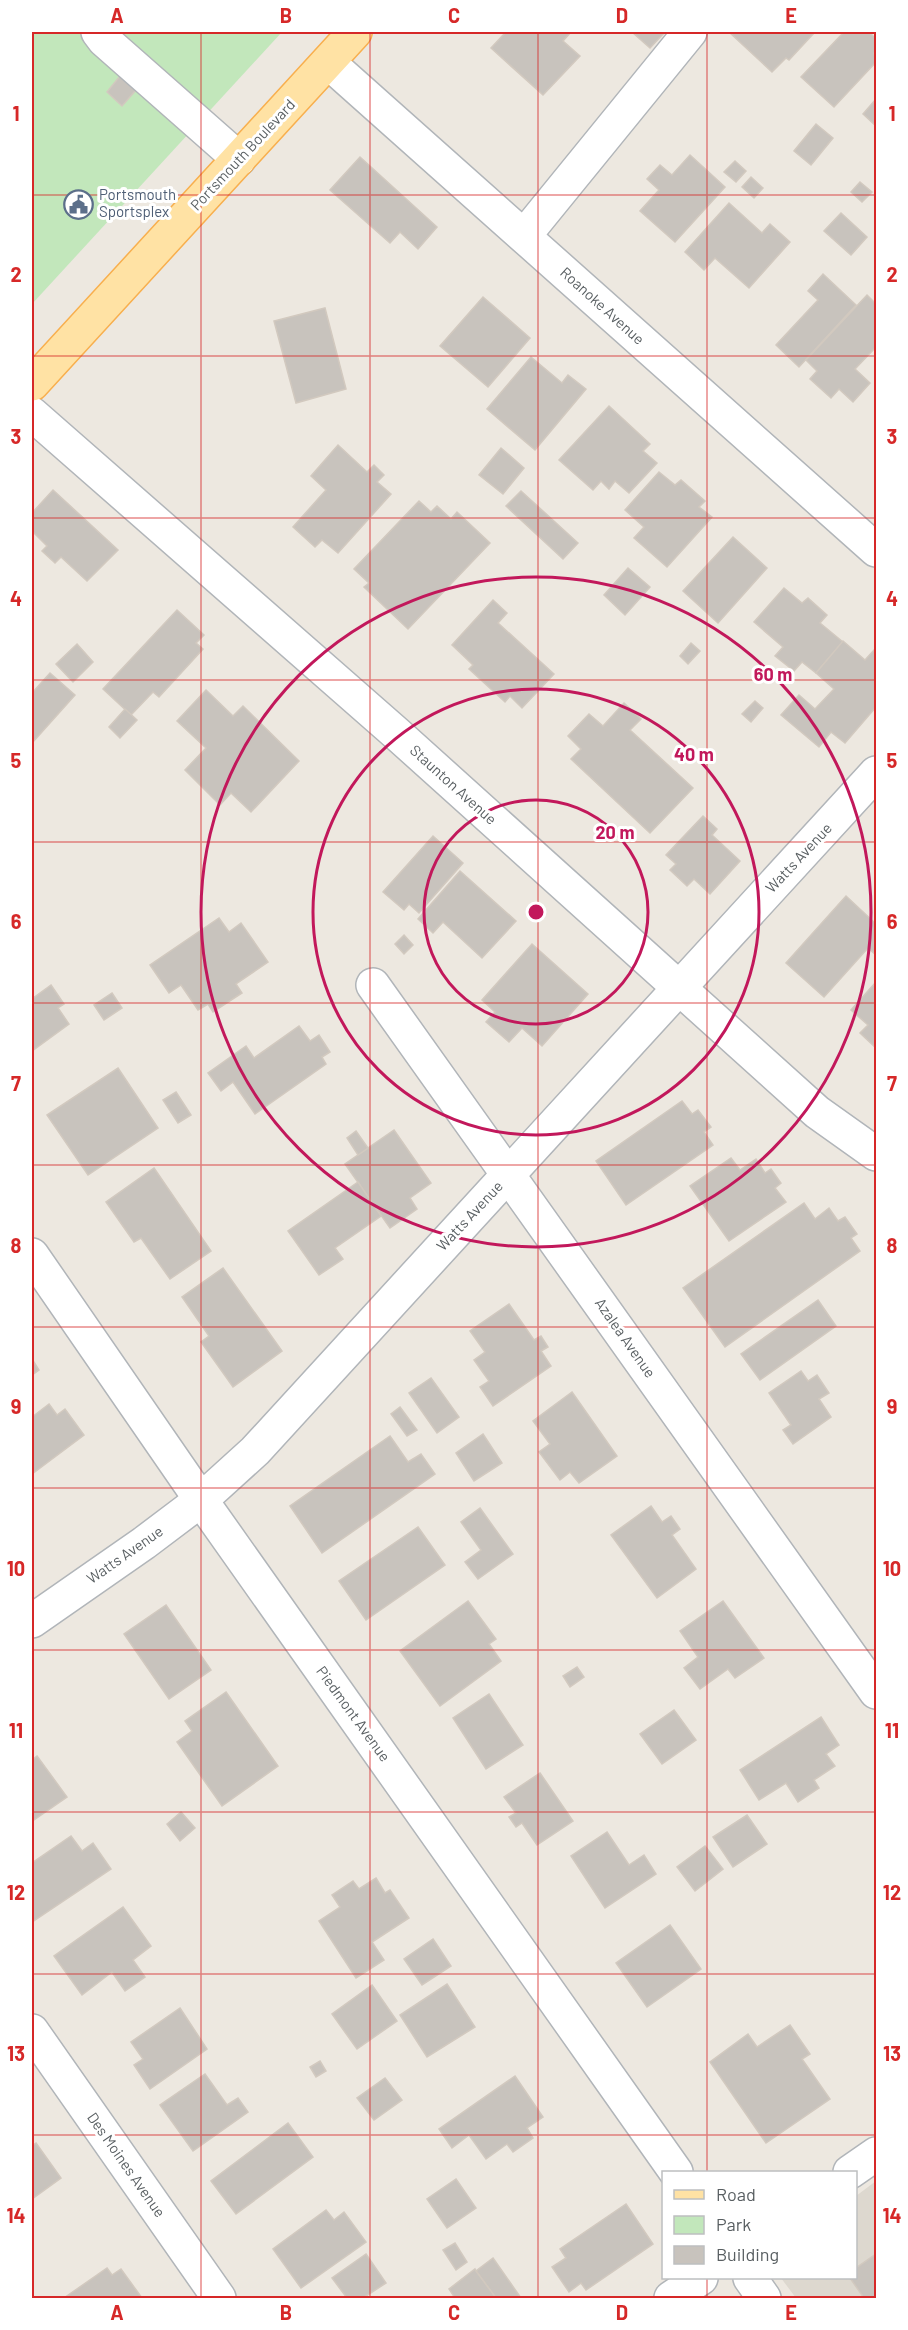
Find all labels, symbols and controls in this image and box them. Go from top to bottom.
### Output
text: A [110,3,124,27]
text: B [280,3,292,27]
text: C [448,3,460,27]
text: D [616,3,628,27]
text: E [785,3,797,27]
street label: Portsmouth Boulevard [186,95,298,214]
text: 1 [12,101,20,125]
text: 1 [888,101,896,125]
place label: Portsmouth Sportsplex [99,185,176,220]
public building icon: Portsmouth Sportsplex [62,188,94,220]
text: 2 [10,262,22,286]
text: 2 [886,262,898,286]
street label: Roanoke Avenue [557,263,648,348]
text: 3 [11,424,21,448]
text: 3 [887,424,897,448]
text: 4 [10,586,22,610]
text: 4 [886,586,898,610]
text: 60 m [754,663,792,685]
street label: Staunton Avenue [407,741,501,828]
text: 40 m [674,743,714,765]
text: 5 [11,748,22,772]
text: 5 [887,748,898,772]
street label: Watts Avenue [761,819,835,896]
text: 20 m [596,821,634,843]
centre of rings [526,902,546,922]
text: 6 [11,909,22,933]
text: 6 [887,909,898,933]
text: 7 [11,1071,21,1095]
text: 7 [887,1071,897,1095]
street label: Watts Avenue [432,1177,506,1254]
text: 8 [11,1233,22,1257]
text: 8 [887,1233,898,1257]
street label: Azalea Avenue [592,1294,660,1381]
text: 9 [11,1394,21,1418]
text: 9 [887,1394,897,1418]
street label: Watts Avenue [83,1521,166,1587]
text: 10 [7,1556,25,1580]
text: 10 [883,1556,901,1580]
street label: Piedmont Avenue [313,1662,394,1765]
text: 11 [9,1718,23,1742]
text: 11 [885,1718,899,1742]
text: 12 [7,1880,25,1904]
text: 12 [883,1880,901,1904]
text: 13 [7,2041,25,2065]
text: 13 [883,2041,901,2065]
street label: Des Moines Avenue [84,2109,170,2220]
legend [662,2171,857,2279]
text: Road [716,2183,756,2205]
text: 14 [6,2203,26,2227]
text: 14 [882,2203,902,2227]
text: Park [716,2213,751,2235]
text: Building [716,2243,779,2265]
text: A [110,2300,124,2324]
text: B [280,2300,292,2324]
text: C [448,2300,460,2324]
text: D [616,2300,628,2324]
text: E [785,2300,797,2324]

